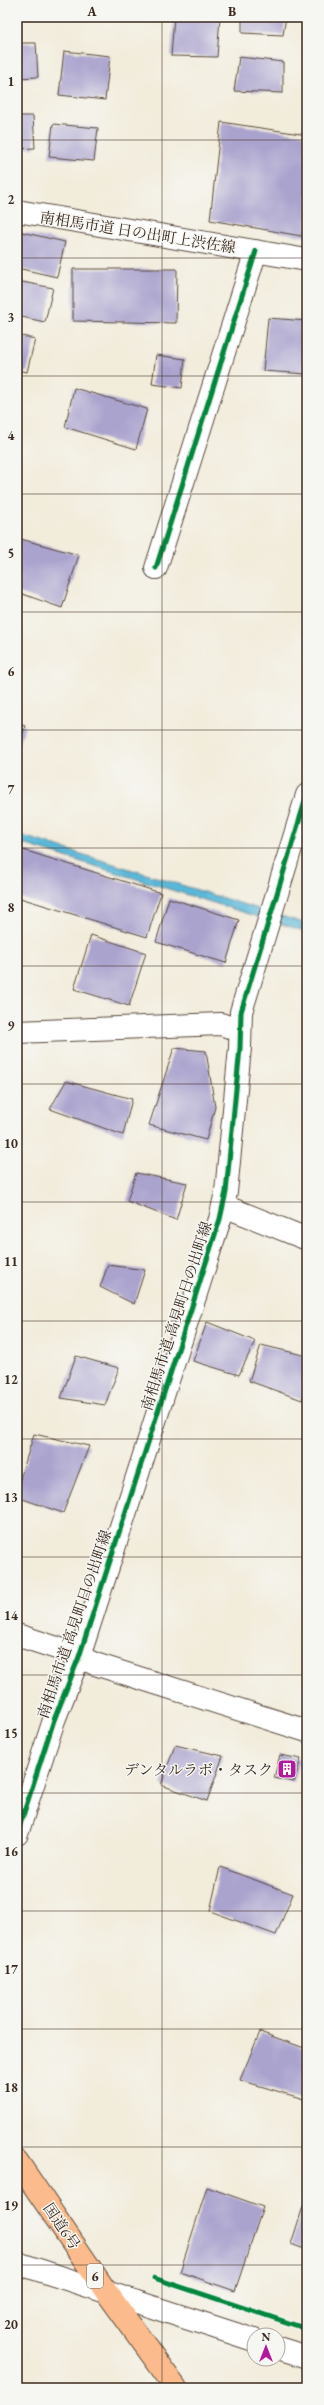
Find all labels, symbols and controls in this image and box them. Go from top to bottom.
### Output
text: A [86,3,97,20]
text: B [228,3,236,20]
text: 1 [8,73,15,90]
text: 2 [8,191,15,208]
street label: 南相馬市道 日の出町上渋佐線 [39,207,237,257]
text: 3 [8,309,15,326]
text: 4 [8,427,15,444]
text: 5 [8,545,14,562]
text: 6 [8,663,15,680]
text: 7 [8,781,15,798]
text: 8 [8,899,15,916]
text: 9 [8,1017,15,1034]
text: 10 [4,1135,18,1152]
street label: 南相馬市道 高見町日の出町線 [136,1219,216,1413]
text: 11 [4,1253,18,1270]
text: 12 [4,1371,18,1388]
text: 13 [4,1489,18,1506]
street label: 南相馬市道 高見町日の出町線 [33,1527,115,1721]
text: 14 [4,1607,18,1624]
text: 15 [4,1725,18,1742]
building icon: デンタルラボ・タスク [276,1758,298,1780]
place label: デンタルラボ・タスク [124,1760,273,1779]
text: 16 [4,1843,18,1860]
text: 17 [4,1961,18,1978]
text: 18 [4,2079,18,2096]
text: 19 [4,2197,18,2214]
street label: 国道6号 [40,2199,84,2253]
road number: 6 [87,2264,103,2288]
text: 20 [4,2316,18,2333]
north arrow [246,2327,286,2367]
text: N [262,2330,271,2344]

